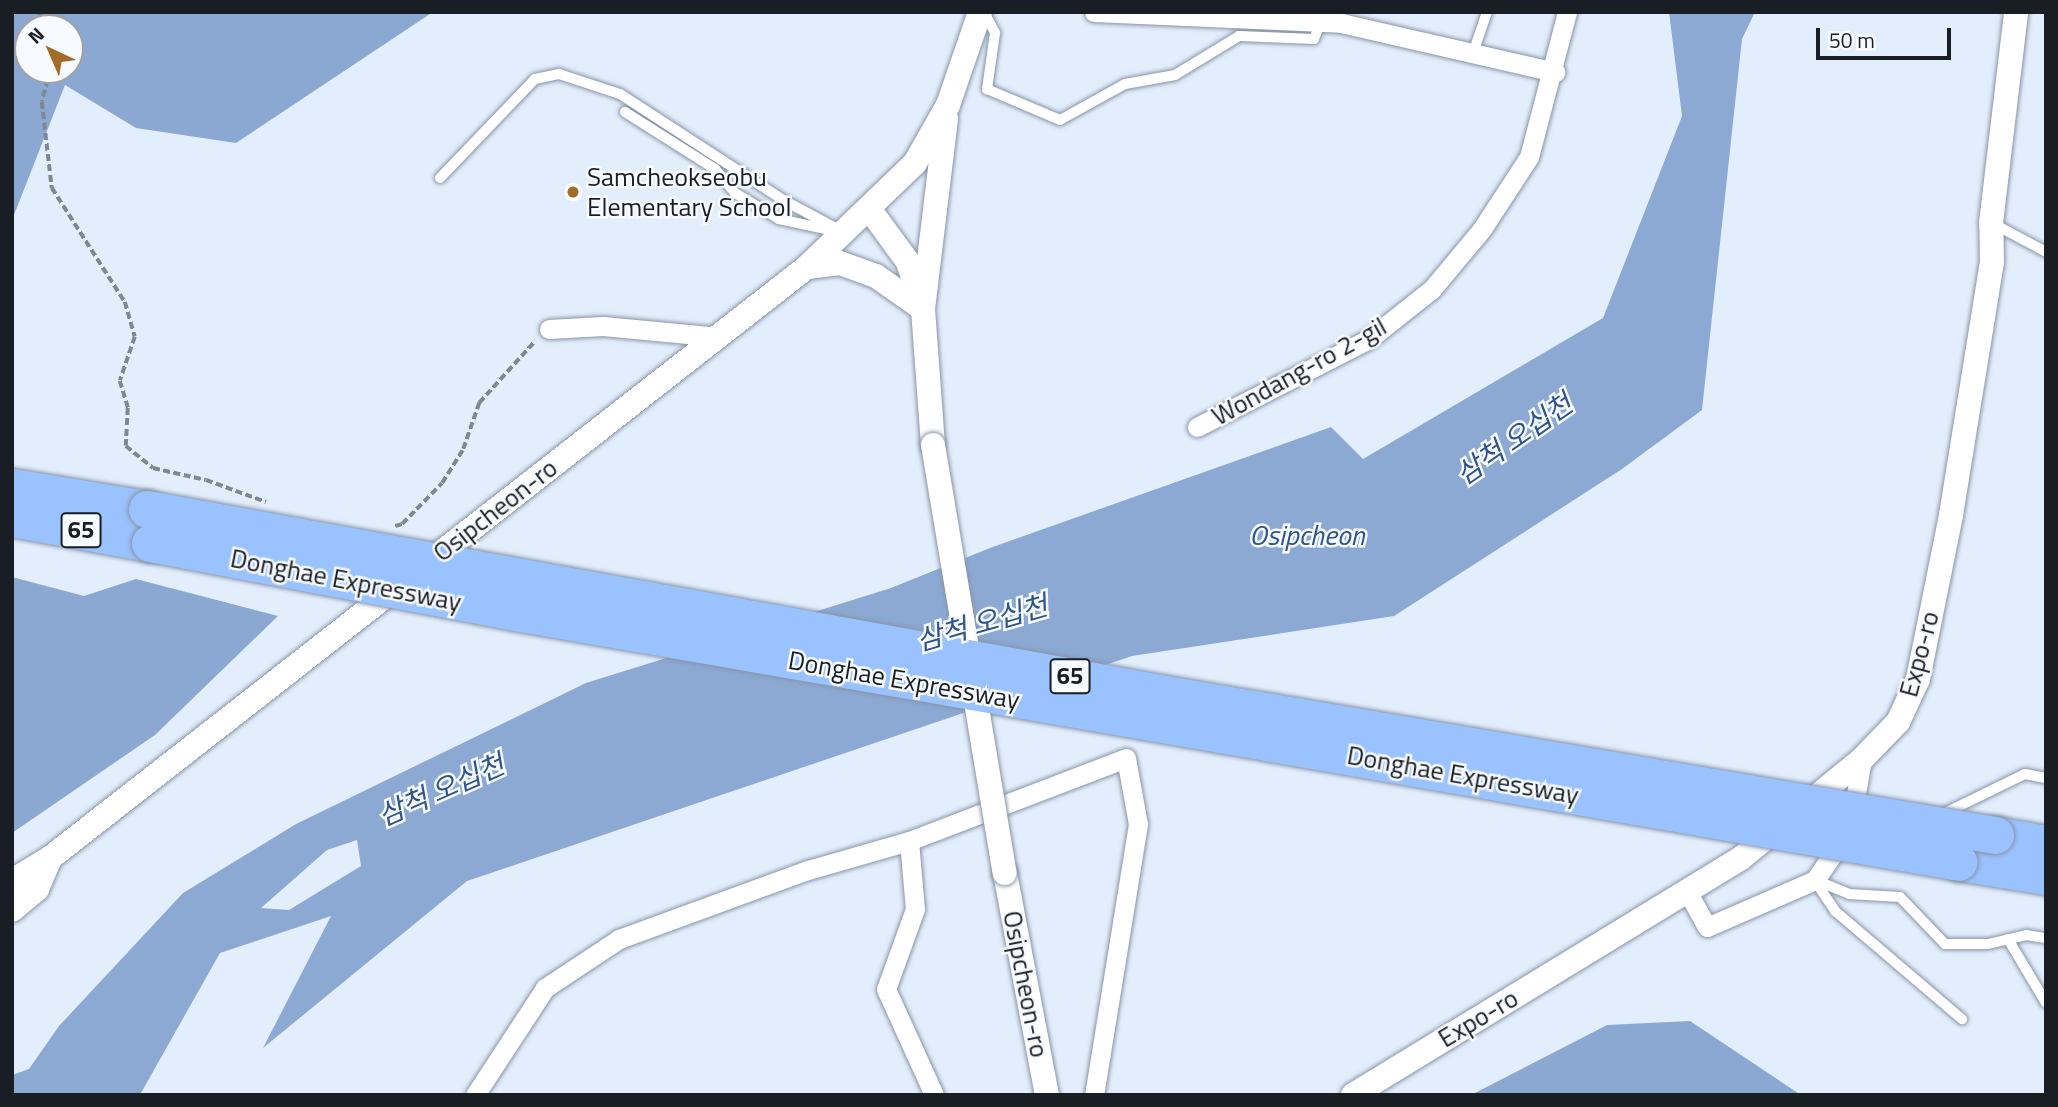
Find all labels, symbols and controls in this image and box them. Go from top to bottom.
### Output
north arrow [14,14,84,84]
scale bar [1820,14,1955,58]
text: N [21,20,50,50]
text: 50 m [1829,24,1875,56]
place label: Samcheokseobu Elementary School [587,161,792,222]
marker: Samcheokseobu Elementary School [565,184,581,200]
street label: Wondang-ro 2-gil [1206,310,1392,432]
water label: 삼척 오십천 [1449,387,1579,491]
street label: Osipcheon-ro [427,452,563,568]
road number: 65 [60,509,102,550]
water label: Osipcheon [1249,518,1365,552]
street label: Donghae Expressway [228,542,464,618]
water label: 삼척 오십천 [913,588,1051,658]
street label: Expo-ro [1893,608,1945,700]
street label: Donghae Expressway [786,644,1022,716]
road number: 65 [1049,656,1091,696]
street label: Donghae Expressway [1345,739,1581,811]
water label: 삼척 오십천 [373,747,509,833]
street label: Osipcheon-ro [997,908,1055,1060]
street label: Expo-ro [1433,982,1523,1054]

